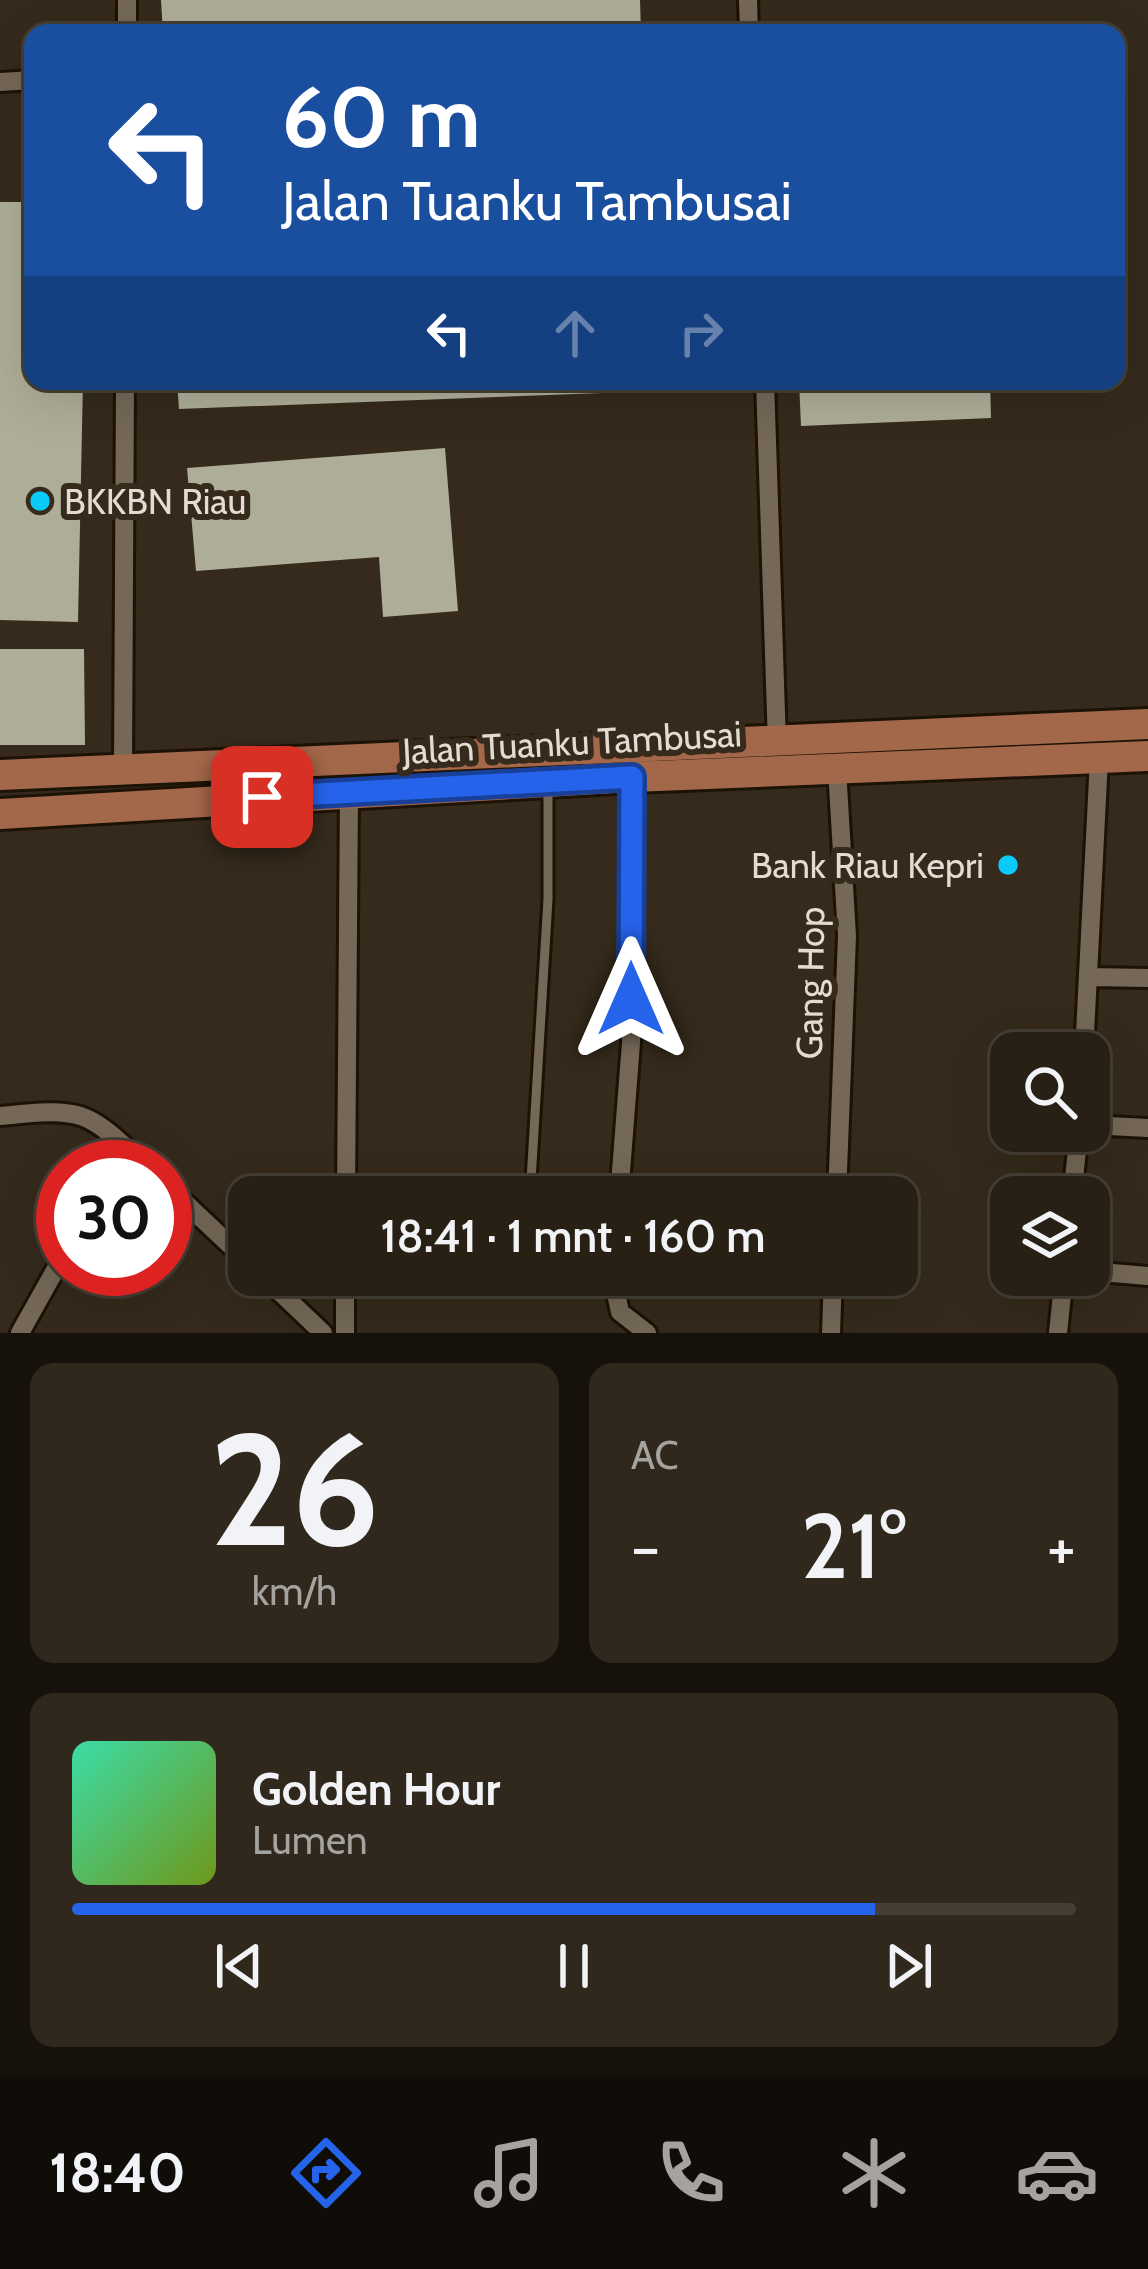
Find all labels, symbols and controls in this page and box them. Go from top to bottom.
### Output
text: 60 m [282,66,480,168]
icon: left [84,72,240,228]
text: Jalan Tuanku Tambusai [282,168,792,234]
icon: left [416,300,482,366]
icon: ahead [542,300,608,366]
icon: right [668,300,734,366]
place label: BKKBN Riau [64,479,246,523]
marker: BKKBN Riau [27,488,53,514]
street label: Jalan Tuanku Tambusai [400,711,743,773]
pin [211,746,313,848]
icon: arrive [229,764,295,830]
place label: Bank Riau Kepri [751,843,984,887]
marker: Bank Riau Kepri [995,852,1021,878]
street label: Gang Hop [787,906,833,1060]
position arrow [568,936,694,1062]
map controls [990,1032,1110,1296]
button: search [990,1032,1110,1152]
speed limit sign: 30 [36,1140,192,1296]
button: layers [990,1176,1110,1296]
text: 18:41 · 1 mnt · 160 m [381,1209,765,1263]
text: 26 [209,1394,380,1584]
text: AC [631,1431,679,1479]
text: 21° [801,1491,906,1601]
text: − [631,1506,660,1587]
text: + [1047,1506,1076,1587]
text: km/h [252,1567,337,1615]
text: Golden Hour [252,1762,500,1816]
text: Lumen [252,1816,368,1864]
icon: previous [206,1933,272,1999]
icon: pause [541,1933,607,1999]
icon: next [876,1933,942,1999]
icon: directions [284,2131,368,2215]
icon: music [467,2131,551,2215]
icon: phone [649,2131,733,2215]
icon: climate [832,2131,916,2215]
icon: car [1015,2131,1099,2215]
text: 18:40 [49,2140,186,2206]

